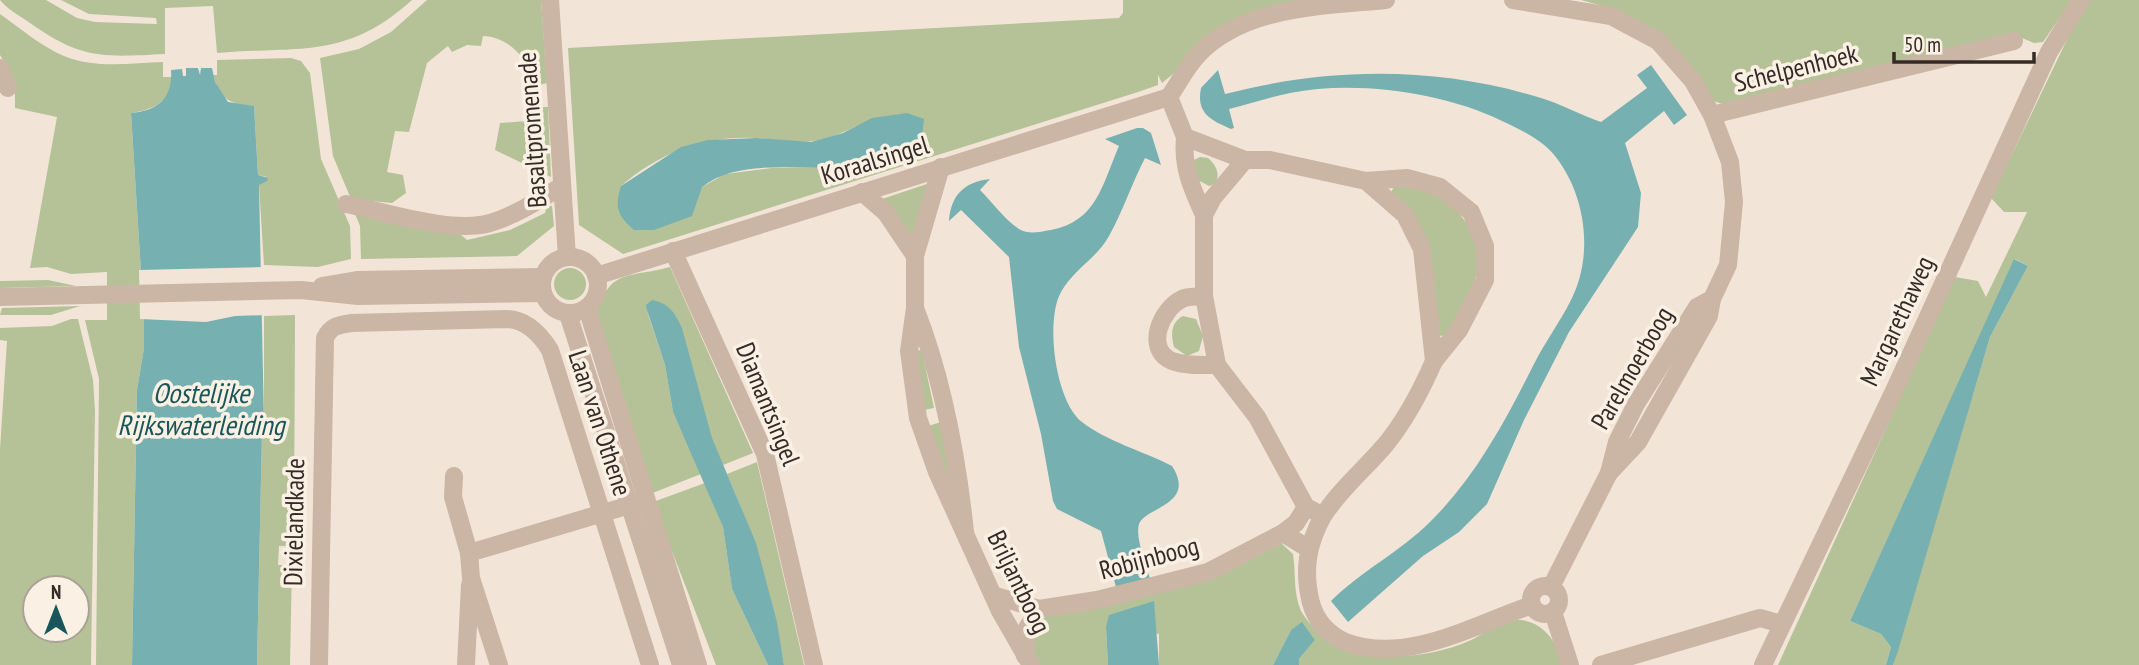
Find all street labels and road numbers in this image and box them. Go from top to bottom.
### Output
street label: Schelpenhoek [1731,36,1861,99]
street label: Basaltpromenade [510,51,553,209]
street label: Koraalsingel [817,128,933,192]
street label: Margarethaweg [1852,251,1941,391]
street label: Parelmoerboog [1583,300,1680,435]
street label: Diamantsingel [729,338,808,470]
street label: Laan van Othene [561,346,640,500]
street label: Dixielandkade [276,458,311,586]
street label: Briljantboog [980,525,1059,639]
street label: Robijnboog [1096,528,1202,587]

